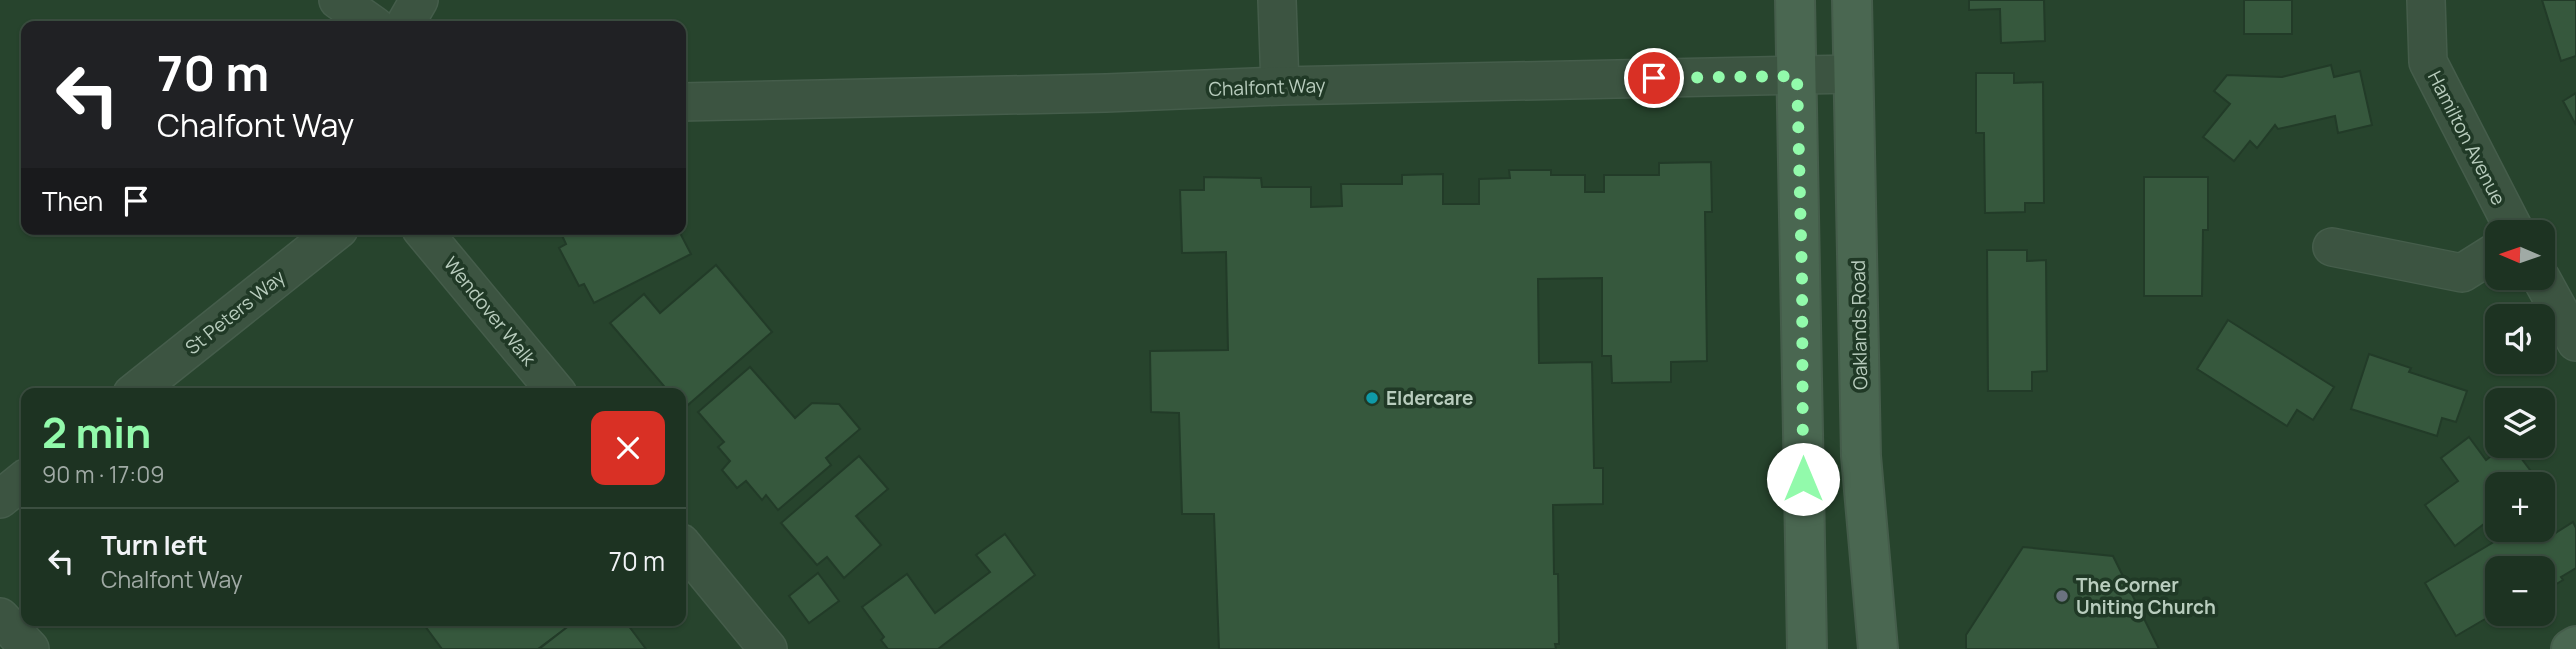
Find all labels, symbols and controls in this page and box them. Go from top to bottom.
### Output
text: 70 m [157,39,269,106]
pin [1624,48,1684,108]
icon: left [42,49,133,140]
icon: arrive [1635,59,1673,97]
street label: Hamilton Avenue [2422,67,2512,209]
street label: Chalfont Way [1208,72,1326,102]
text: Chalfont Way [157,103,354,147]
icon: arrive [117,182,155,220]
text: Then [42,183,103,219]
north arrow [2485,220,2555,290]
map controls [2485,220,2555,626]
street label: Wendover Walk [438,251,542,371]
street label: Oaklands Road [1845,260,1873,390]
street label: St Peters Way [180,264,290,360]
button: sound [2485,304,2555,374]
place label: Eldercare [1386,385,1474,411]
button: layers [2485,388,2555,458]
marker: Eldercare [1364,390,1380,406]
text: 2 min [42,403,151,461]
button: close [591,411,665,485]
position arrow [1766,442,1840,516]
text: 90 m · 17:09 [42,458,165,490]
button: + [2485,472,2555,542]
text: Turn left [101,527,208,563]
icon: left [42,542,80,580]
text: 70 m [609,543,665,579]
button: − [2485,556,2555,626]
text: Chalfont Way [101,563,243,595]
place label: The Corner Uniting Church [2076,572,2216,620]
marker: The Corner Uniting Church [2054,588,2070,604]

